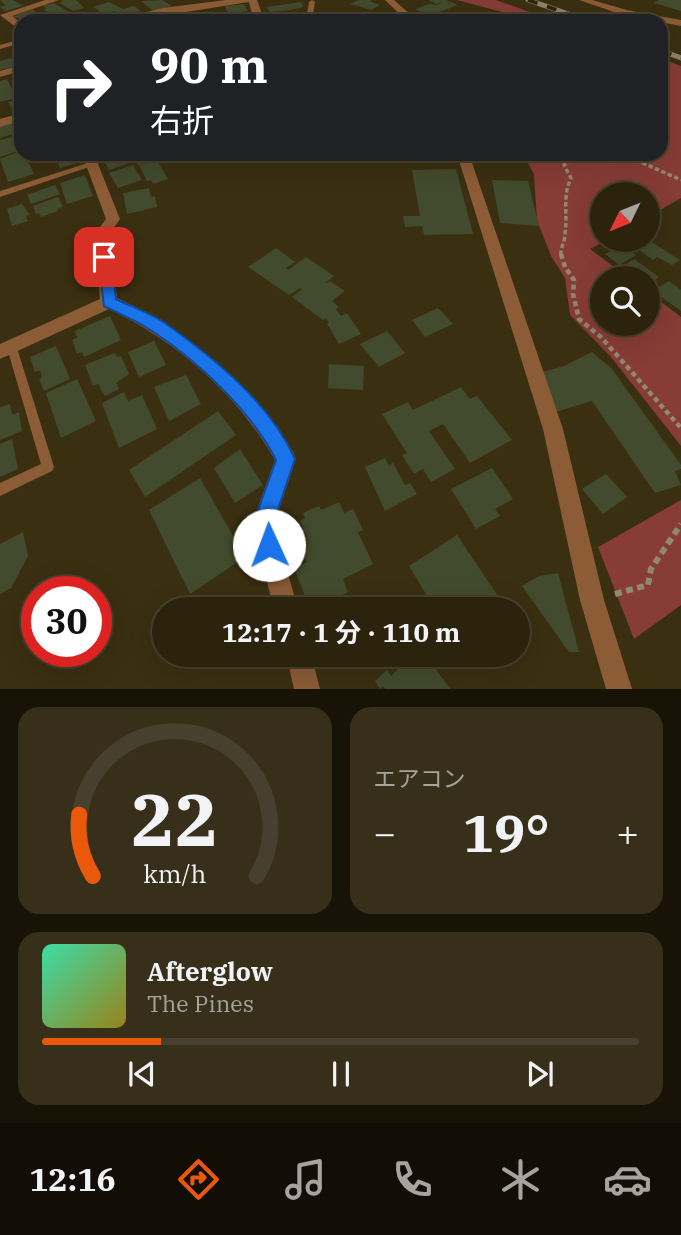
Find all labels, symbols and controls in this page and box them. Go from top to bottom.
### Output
text: 90 m [150,33,268,96]
icon: right [35,42,126,133]
text: 右折 [150,99,214,141]
north arrow [590,182,660,252]
map controls [590,182,660,336]
pin [74,227,134,287]
icon: arrive [85,238,123,276]
button: search [590,266,660,336]
position arrow [232,508,306,582]
speed limit sign: 30 [21,576,112,667]
text: 12:17 · 1 分 · 110 m [222,615,460,649]
text: エアコン [374,763,466,793]
text: 22 [131,772,218,867]
text: 19° [463,799,550,866]
text: − [374,808,396,857]
text: + [616,808,639,857]
text: km/h [143,857,206,890]
text: Afterglow [147,954,273,988]
text: The Pines [147,988,254,1018]
icon: previous [123,1055,161,1093]
icon: pause [322,1055,360,1093]
icon: next [521,1055,559,1093]
icon: directions [174,1155,223,1204]
icon: music [281,1155,330,1204]
icon: phone [388,1155,437,1204]
icon: climate [496,1155,545,1204]
icon: car [603,1155,652,1204]
text: 12:16 [29,1158,116,1200]

